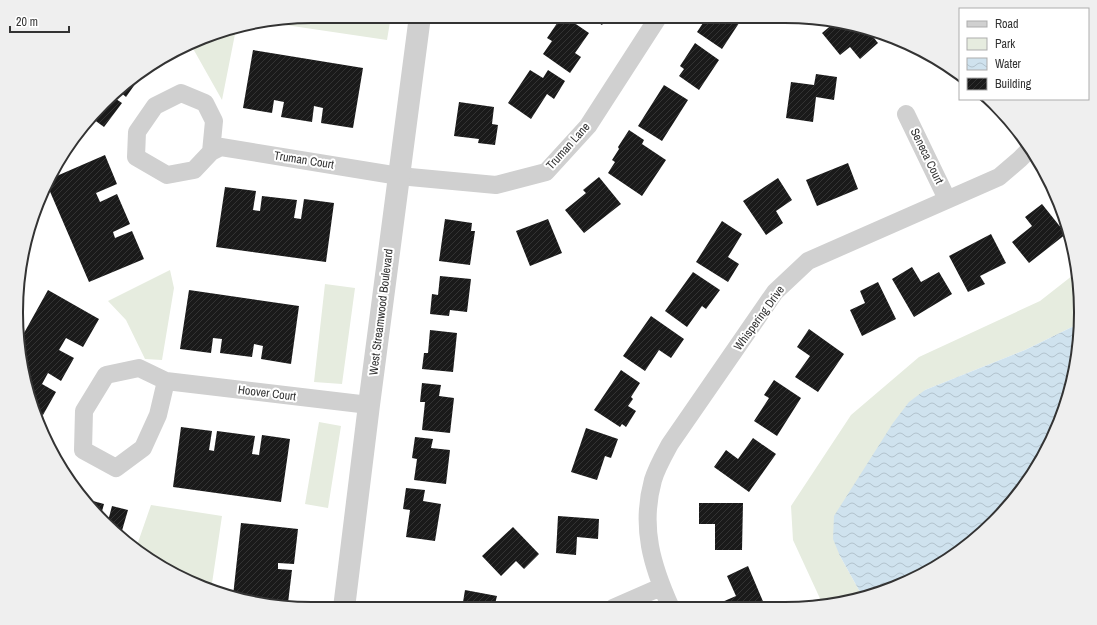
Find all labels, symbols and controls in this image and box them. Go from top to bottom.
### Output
scale bar [10,8,69,34]
legend [959,8,1089,100]
text: 20 m [16,14,38,30]
text: Road [995,16,1019,32]
text: Park [995,36,1015,52]
text: Water [995,56,1022,72]
text: Building [995,76,1032,92]
street label: Truman Lane [543,119,593,173]
street label: Seneca Court [907,125,947,187]
street label: Truman Court [273,147,335,173]
street label: West Streamwood Boulevard [365,248,397,376]
street label: Whispering Drive [730,282,788,354]
street label: Hoover Court [237,381,297,405]

